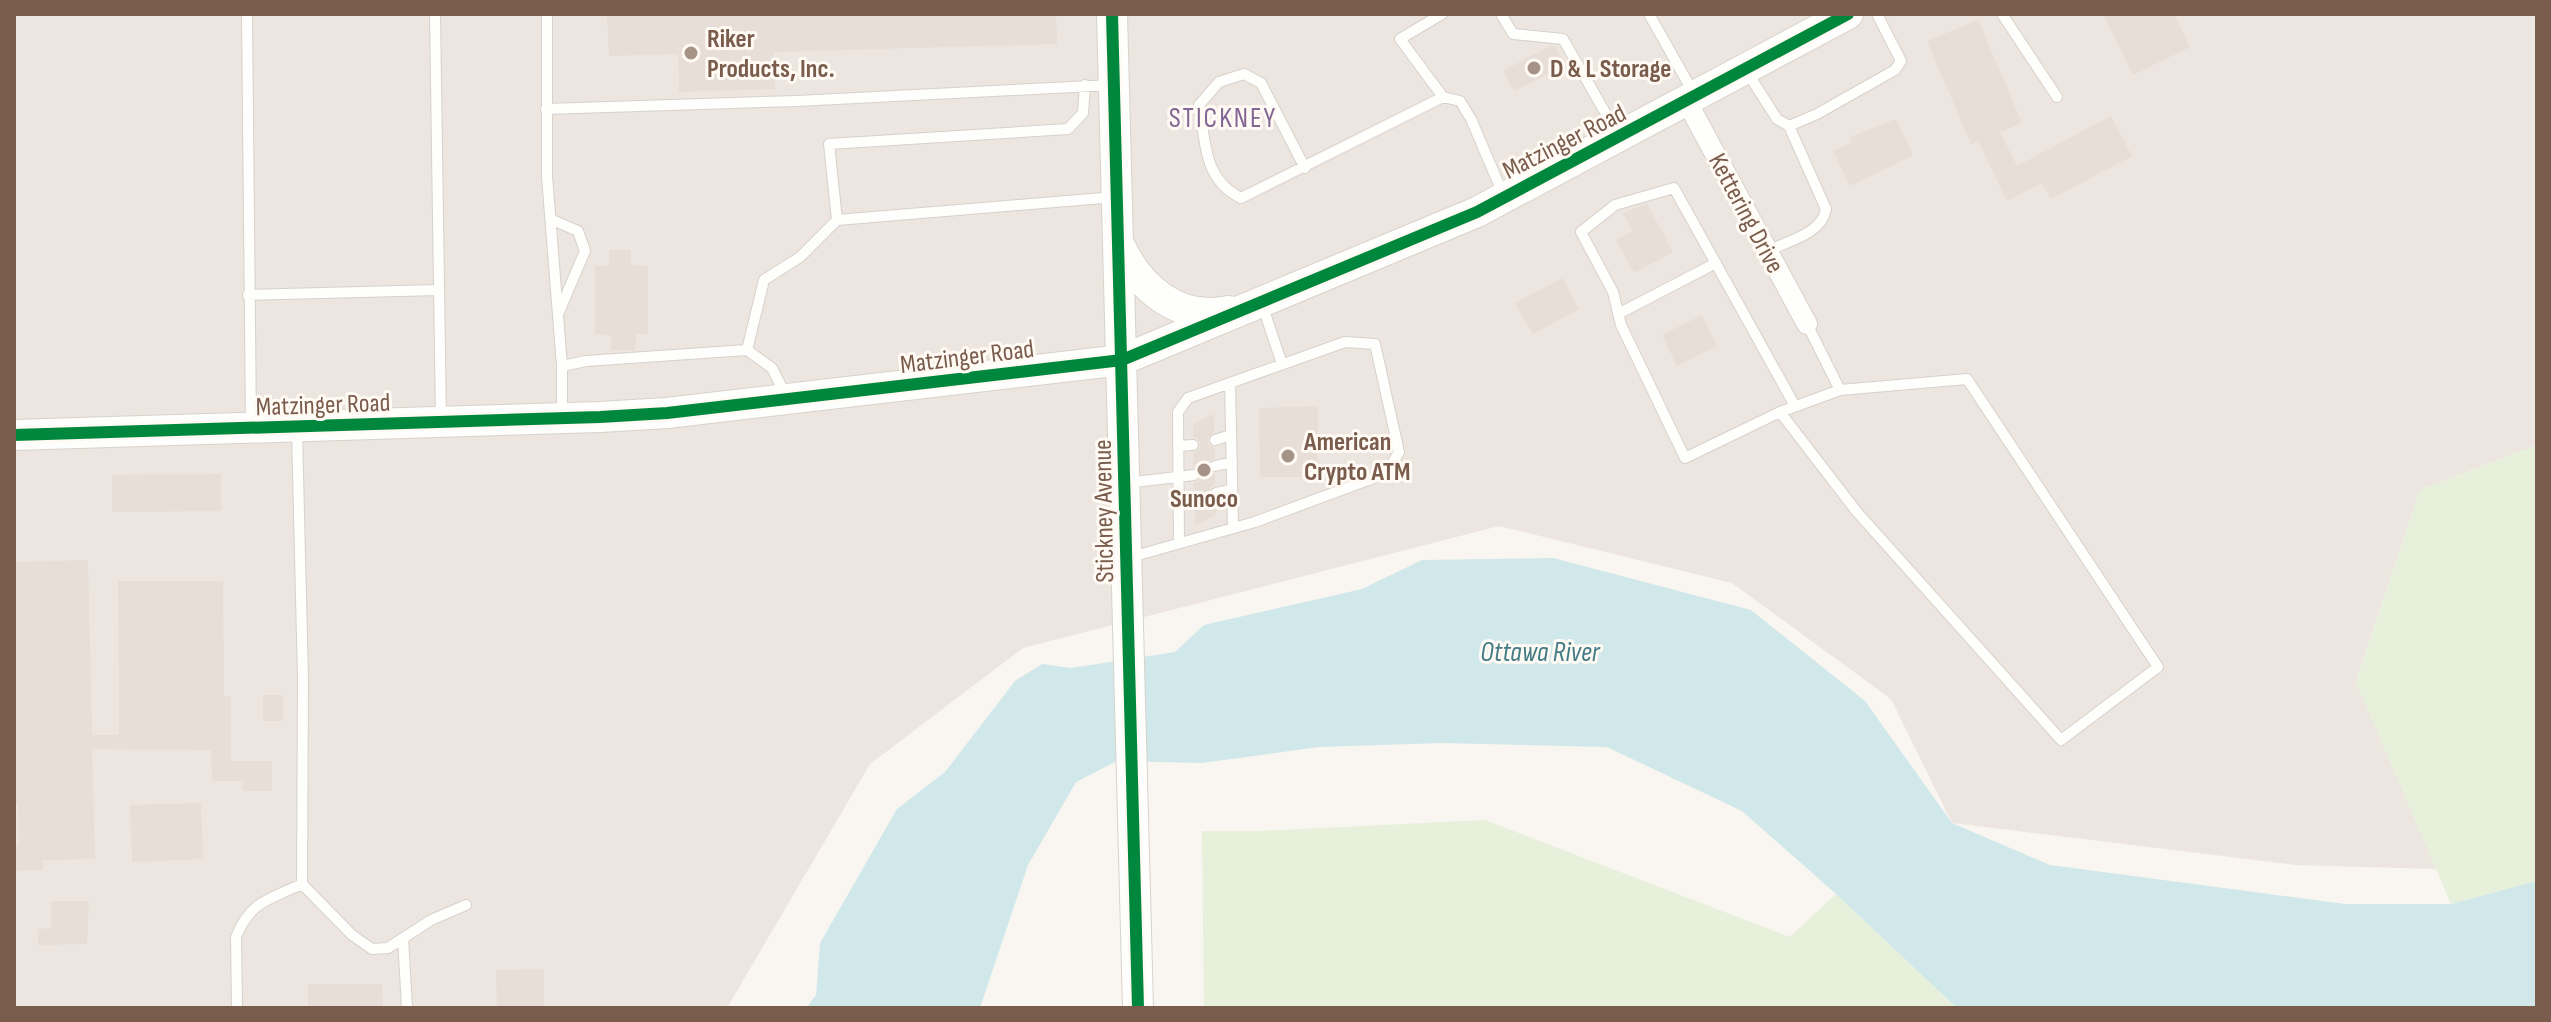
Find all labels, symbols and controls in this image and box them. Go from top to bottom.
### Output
place label: Riker Products, Inc. [707,24,835,85]
marker: Riker Products, Inc. [682,44,700,62]
place label: D & L Storage [1550,54,1671,85]
marker: D & L Storage [1525,59,1543,77]
street label: Matzinger Road [1498,98,1632,187]
district label: STICKNEY [1169,102,1277,135]
street label: Kettering Drive [1701,149,1790,279]
street label: Matzinger Road [899,334,1036,381]
street label: Matzinger Road [255,388,391,423]
place label: American Crypto ATM [1303,427,1410,488]
street label: Stickney Avenue [1088,439,1121,583]
marker: American Crypto ATM [1279,447,1297,465]
marker: Sunoco [1195,461,1213,479]
place label: Sunoco [1170,484,1238,515]
water label: Ottawa River [1480,636,1601,669]

